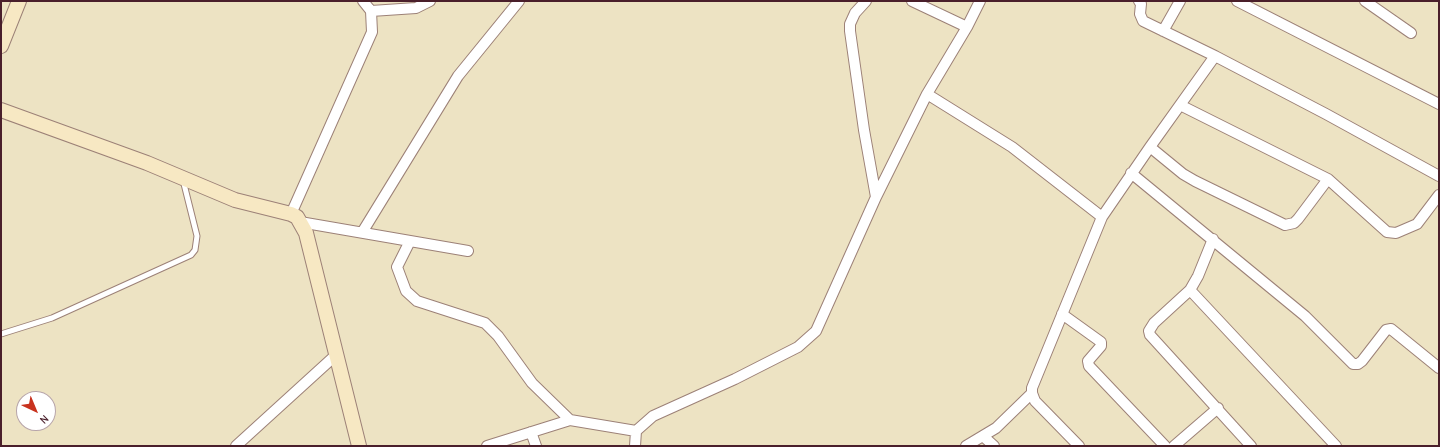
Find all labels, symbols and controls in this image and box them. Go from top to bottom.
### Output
north arrow [16,391,56,431]
text: N [37,412,51,426]

